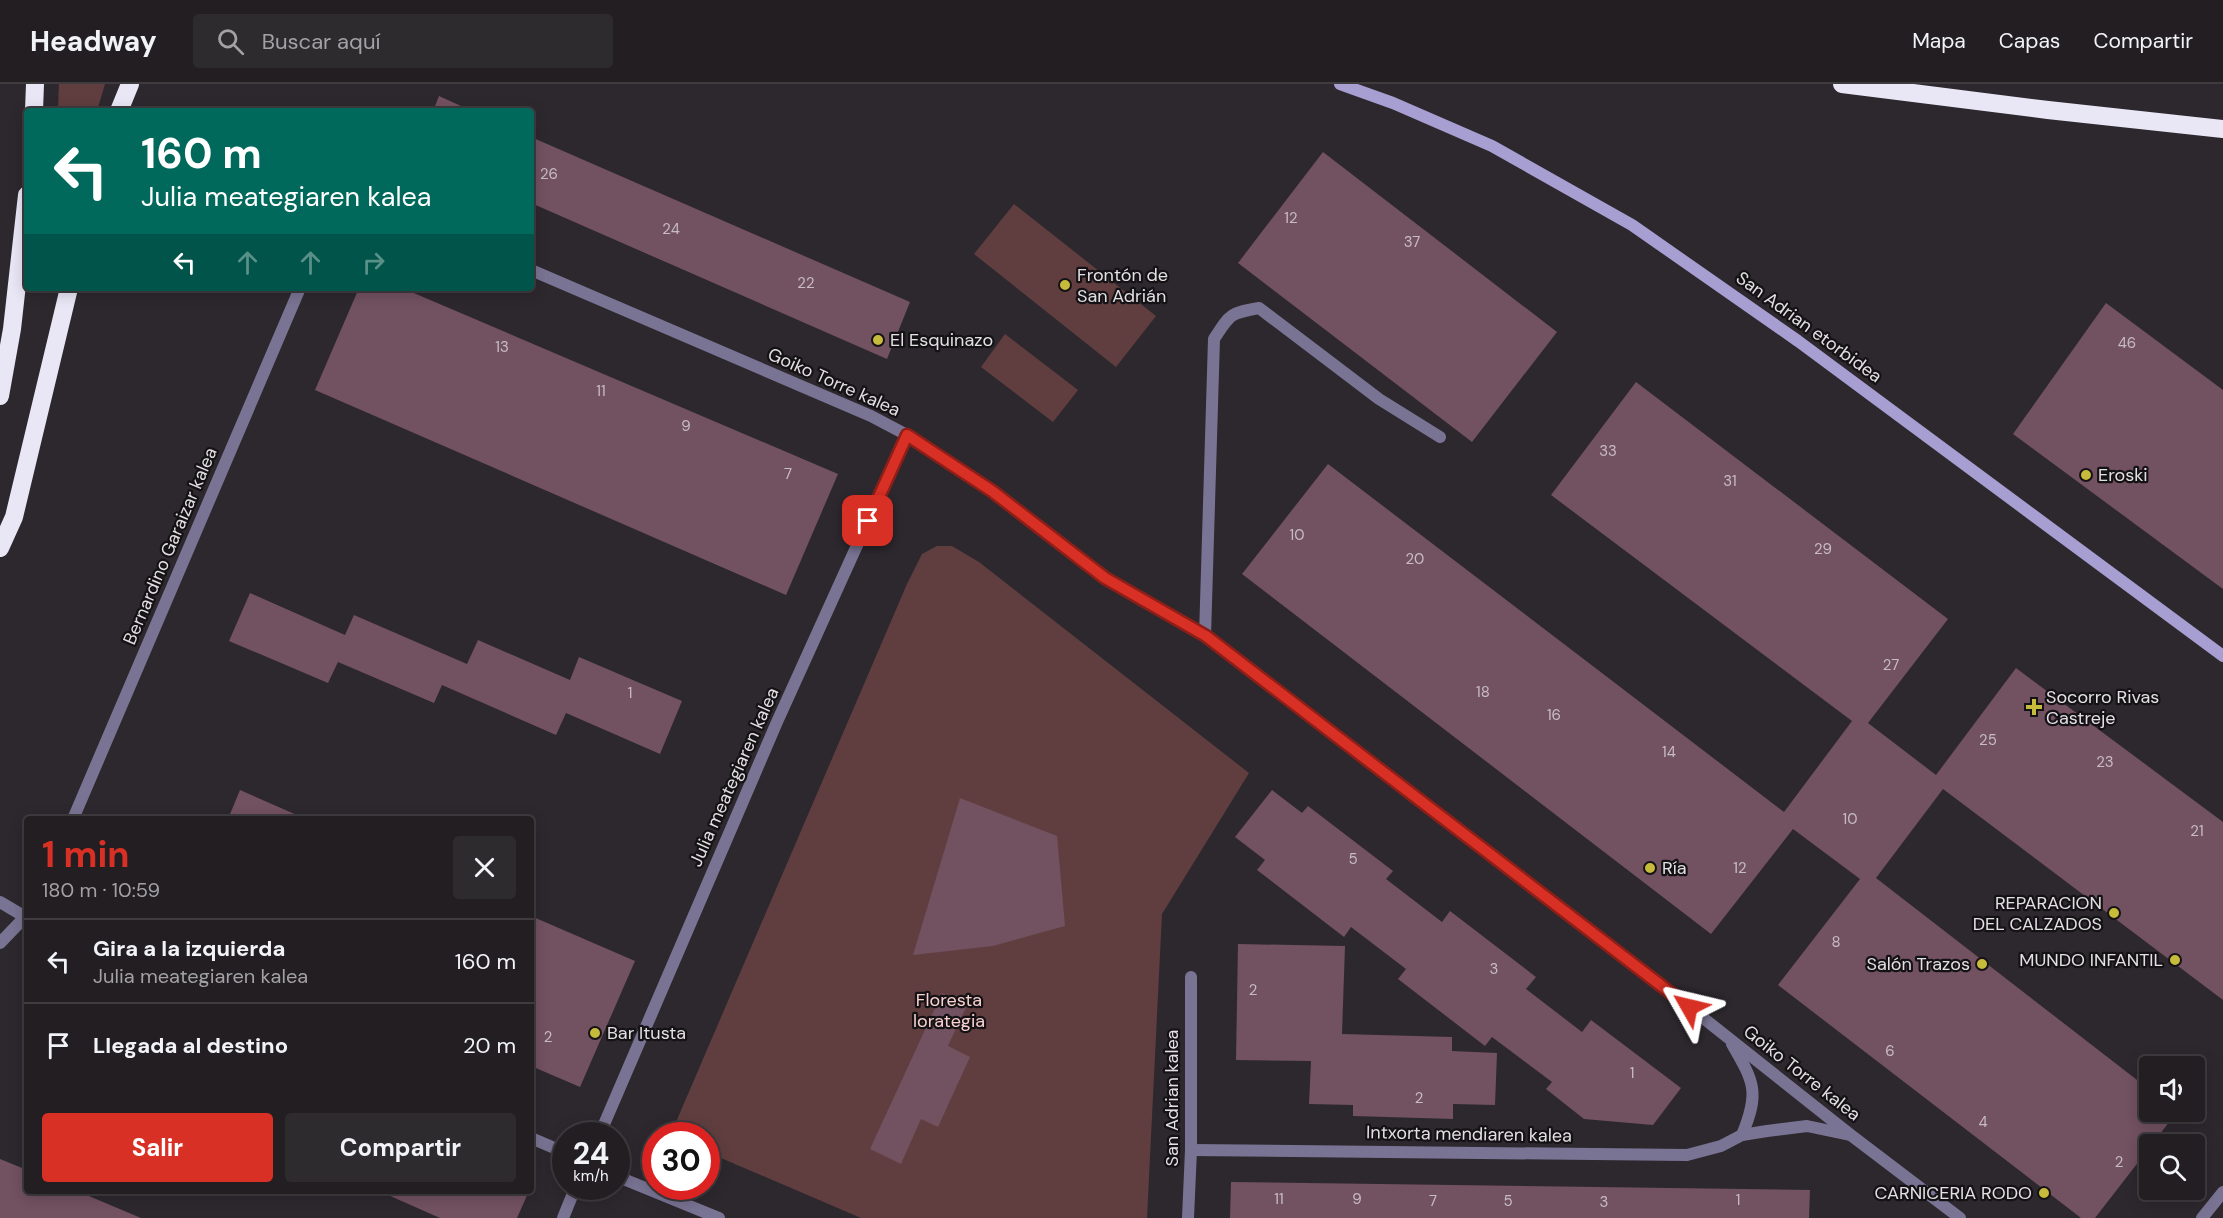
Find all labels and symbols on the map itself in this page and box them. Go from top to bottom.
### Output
house number: 26 [540,164,558,184]
house number: 12 [1284,208,1298,228]
house number: 24 [662,219,680,239]
house number: 37 [1404,232,1420,252]
place label: Frontón de San Adrián [1077,263,1168,308]
street label: San Adrian etorbidea [1731,266,1887,388]
house number: 22 [797,273,815,293]
marker: Frontón de San Adrián [1058,278,1072,292]
place label: El Esquinazo [890,328,993,352]
marker: El Esquinazo [871,333,885,347]
house number: 46 [2118,333,2136,353]
house number: 13 [495,337,509,357]
street label: Goiko Torre kalea [764,342,904,422]
house number: 11 [596,381,606,401]
house number: 9 [681,416,691,436]
house number: 33 [1599,441,1617,461]
street label: Bernardino Garaizar kalea [118,444,222,648]
place label: Eroski [2098,463,2148,487]
house number: 7 [784,464,792,484]
marker: Eroski [2079,468,2093,482]
house number: 31 [1723,471,1737,491]
pin [842,495,893,546]
house number: 10 [1290,525,1304,545]
house number: 29 [1814,539,1832,559]
house number: 20 [1406,549,1424,569]
house number: 27 [1883,655,1899,675]
house number: 18 [1476,682,1490,702]
house number: 1 [628,683,632,703]
street label: Julia meategiaren kalea [684,684,784,870]
place label: Socorro Rivas Castreje [2046,685,2159,730]
marker: Socorro Rivas Castreje [2027,700,2041,714]
house number: 16 [1547,705,1561,725]
house number: 25 [1979,730,1997,750]
house number: 14 [1662,742,1676,762]
house number: 23 [2096,752,2114,772]
house number: 10 [1843,809,1857,829]
house number: 21 [2190,821,2204,841]
house number: 5 [1348,849,1358,869]
place label: Ría [1662,856,1687,880]
house number: 12 [1733,858,1747,878]
marker: Ría [1643,861,1657,875]
place label: REPARACION DEL CALZADOS [1973,891,2102,936]
marker: REPARACION DEL CALZADOS [2107,906,2121,920]
house number: 8 [1831,932,1841,952]
place label: MUNDO INFANTIL [2019,948,2163,972]
place label: Salón Trazos [1866,952,1970,976]
marker: MUNDO INFANTIL [2168,953,2182,967]
marker: Salón Trazos [1975,957,1989,971]
house number: 3 [1490,959,1498,979]
position arrow [1657,975,1721,1039]
house number: 2 [1249,980,1257,1000]
park label: Floresta lorategia [913,988,985,1033]
street label: Goiko Torre kalea [1738,1020,1866,1126]
place label: Bar Itusta [607,1021,686,1045]
marker: Bar Itusta [588,1026,602,1040]
house number: 2 [544,1027,552,1047]
street label: San Adrian kalea [1160,1030,1184,1166]
house number: 6 [1885,1041,1895,1061]
house number: 1 [1630,1063,1634,1083]
house number: 2 [1415,1088,1423,1108]
house number: 4 [1978,1112,1988,1132]
street label: Intxorta mendiaren kalea [1366,1120,1572,1148]
speed limit sign: 30 [642,1122,720,1200]
house number: 2 [2115,1152,2123,1172]
place label: CARNICERIA RODO [1874,1181,2032,1205]
marker: CARNICERIA RODO [2037,1186,2051,1200]
house number: 11 [1274,1189,1284,1209]
house number: 9 [1352,1189,1362,1209]
house number: 1 [1736,1190,1740,1210]
house number: 7 [1429,1191,1437,1211]
house number: 5 [1503,1191,1513,1211]
house number: 3 [1600,1192,1608,1212]

